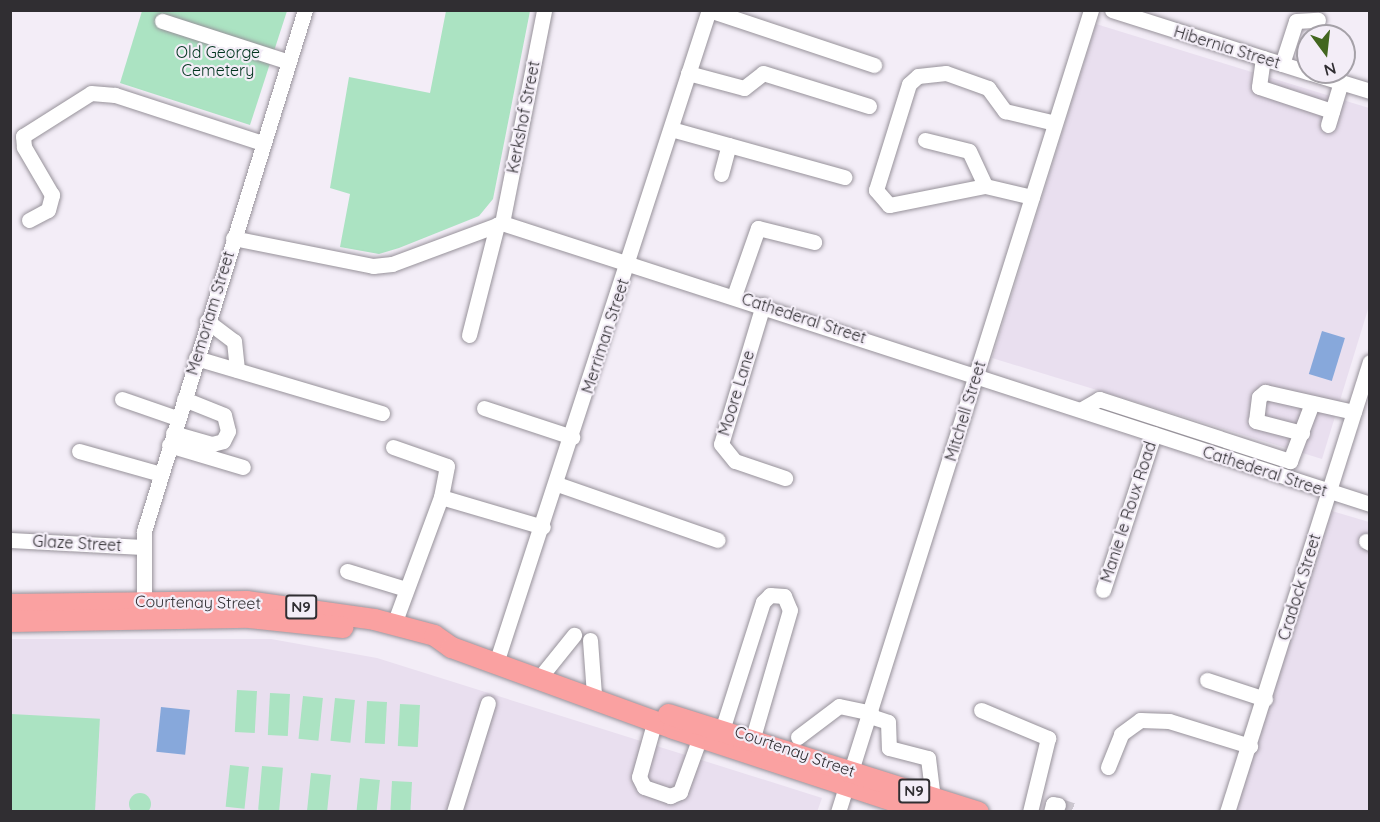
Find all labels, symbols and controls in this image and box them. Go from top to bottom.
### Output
street label: Hibernia Street [1171,22,1283,72]
north arrow [1296,24,1356,84]
park label: Old George Cemetery [176,42,260,80]
text: N [1322,58,1338,81]
street label: Kerkshof Street [503,59,543,175]
street label: Memoriam Street [182,249,238,377]
street label: Merriman Street [577,276,633,396]
street label: Cathederal Street [739,289,869,347]
street label: Moore Lane [714,348,758,438]
street label: Mitchell Street [941,359,989,463]
street label: Manie le Roux Road [1096,439,1160,585]
street label: Cathederal Street [1200,442,1330,500]
street label: Glaze Street [32,531,122,555]
street label: Cradock Street [1274,531,1324,643]
street label: Courtenay Street [135,591,261,613]
road number: N9 [284,595,318,619]
street label: Courtenay Street [732,721,858,781]
road number: N9 [898,779,930,803]

